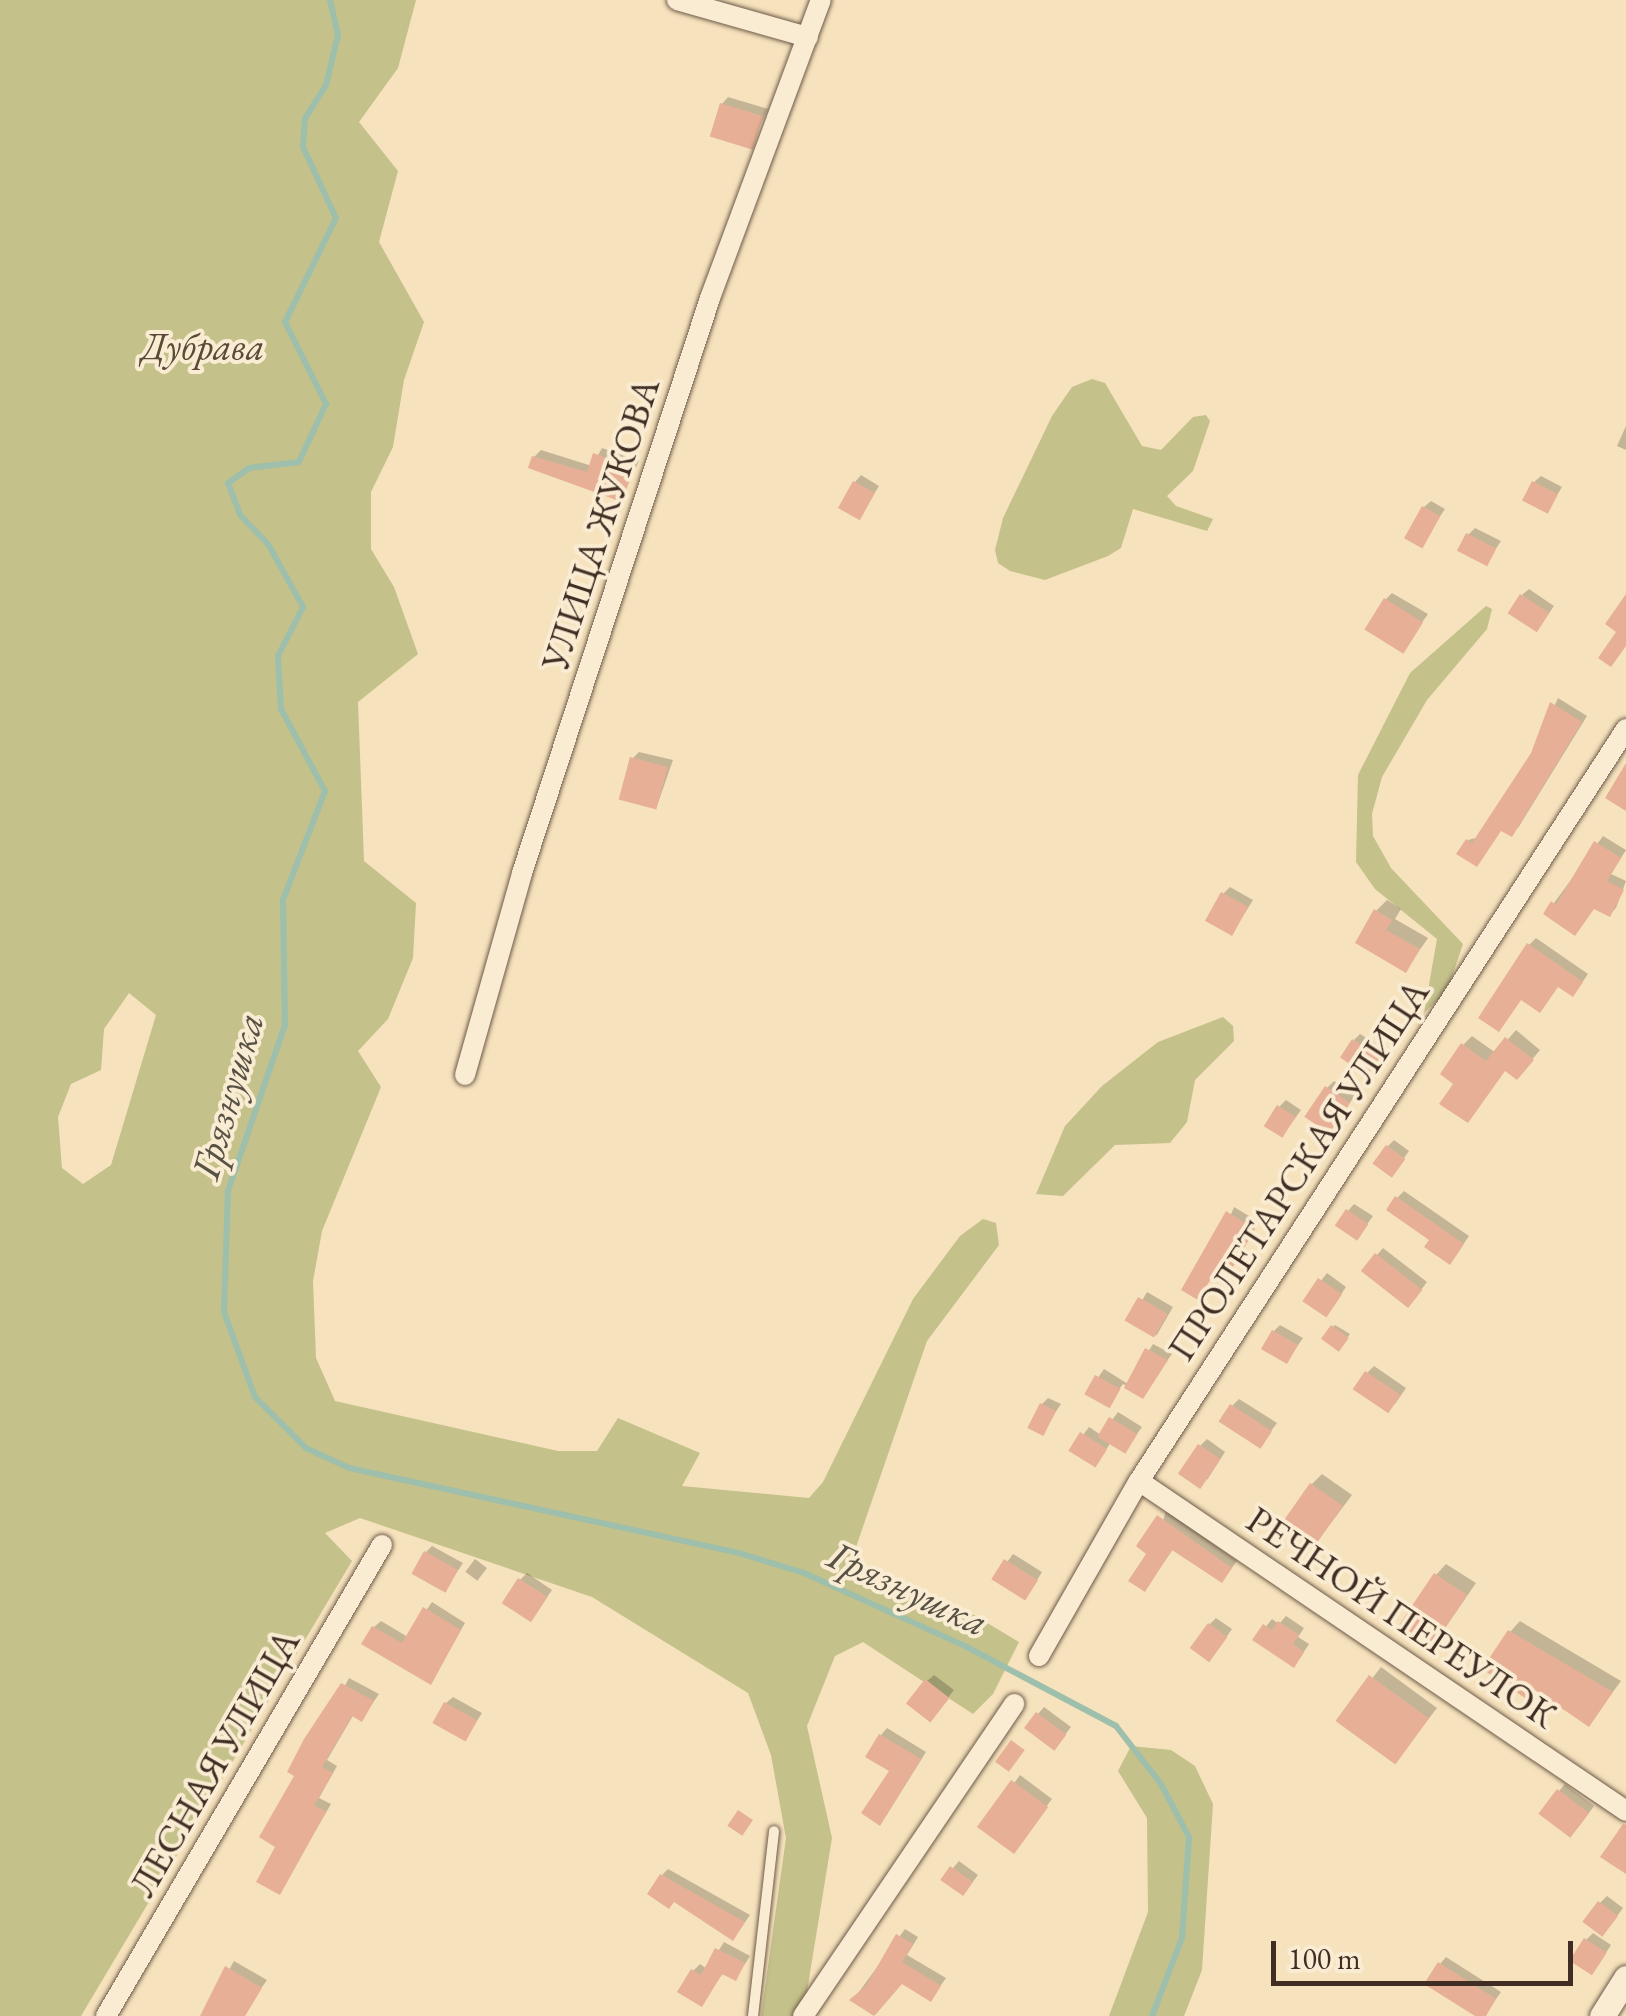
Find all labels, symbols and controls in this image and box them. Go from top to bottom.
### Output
park label: Дубрава [141,323,265,369]
street label: УЛИЦА ЖУКОВА [531,372,669,676]
street label: ПРОЛЕТАРСКАЯ УЛИЦА [1158,971,1438,1369]
water label: Грязнушка [180,1007,274,1185]
street label: РЕЧНОЙ ПЕРЕУЛОК [1238,1496,1566,1738]
water label: Грязнушка [820,1530,996,1646]
street label: ЛЕСНАЯ УЛИЦА [119,1621,309,1905]
scale bar [1276,1921,1578,1983]
text: 100 m [1288,1939,1361,1978]

